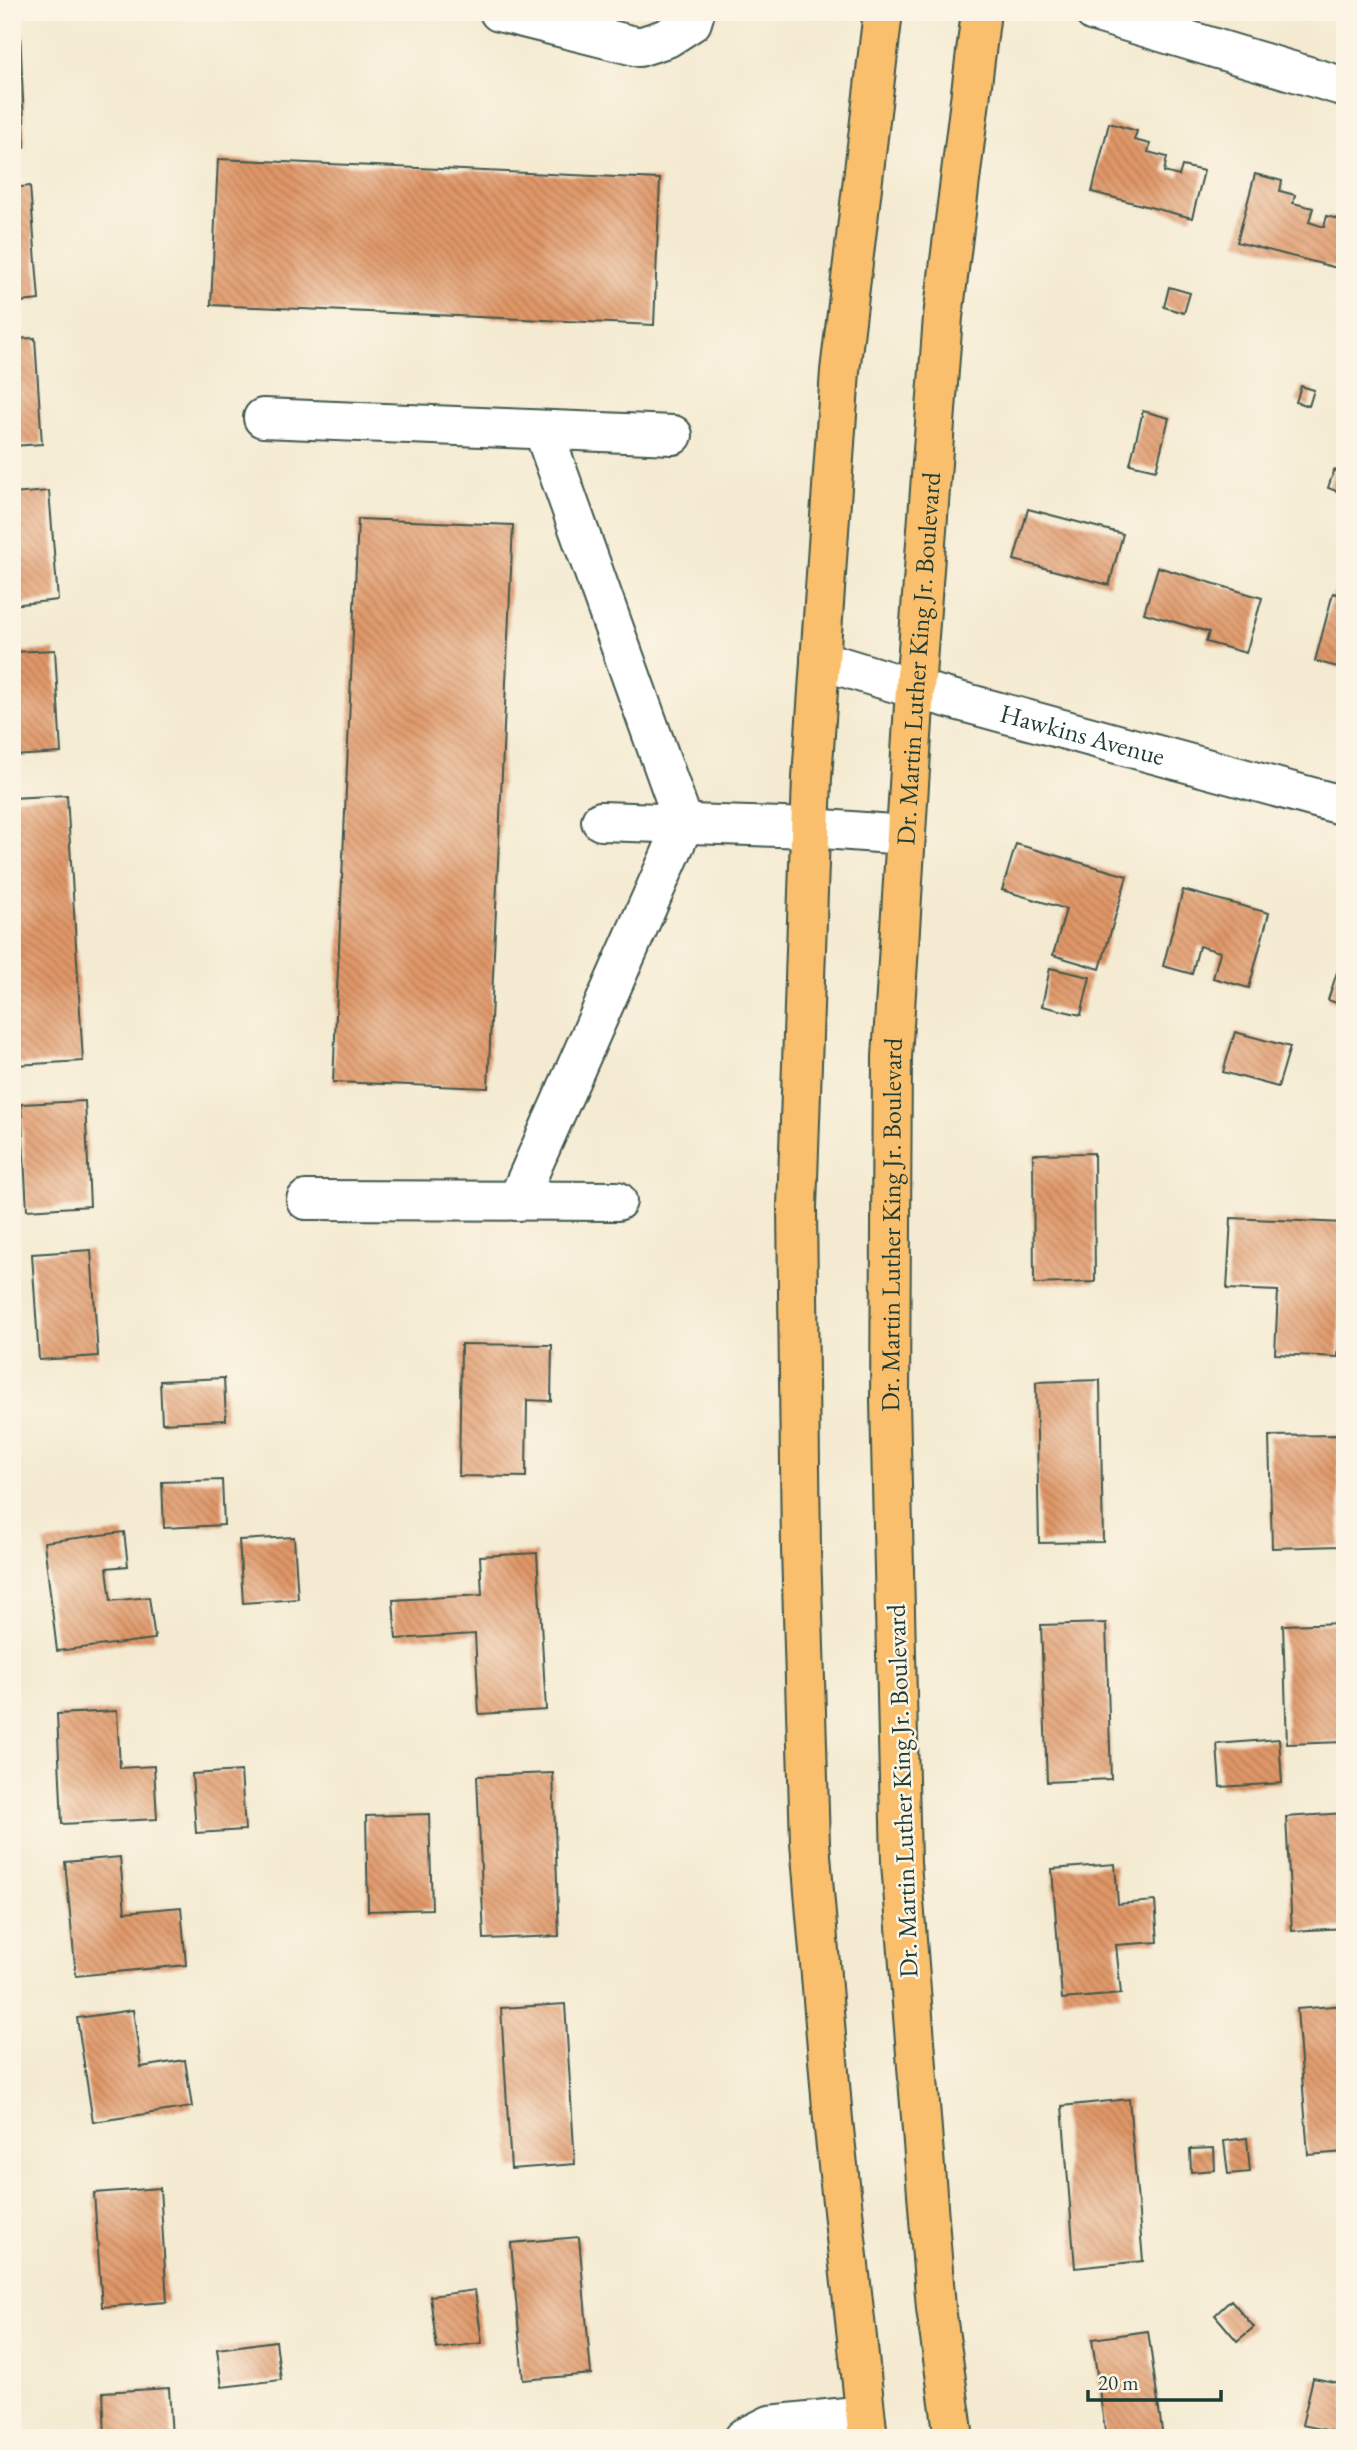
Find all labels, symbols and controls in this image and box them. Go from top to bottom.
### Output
street label: Dr. Martin Luther King Jr. Boulevard [888,470,948,846]
street label: Hawkins Avenue [996,696,1169,773]
street label: Dr. Martin Luther King Jr. Boulevard [873,1036,910,1412]
street label: Dr. Martin Luther King Jr. Boulevard [878,1603,926,1978]
scale bar [1088,2359,1220,2403]
text: 20 m [1098,2369,1139,2396]

